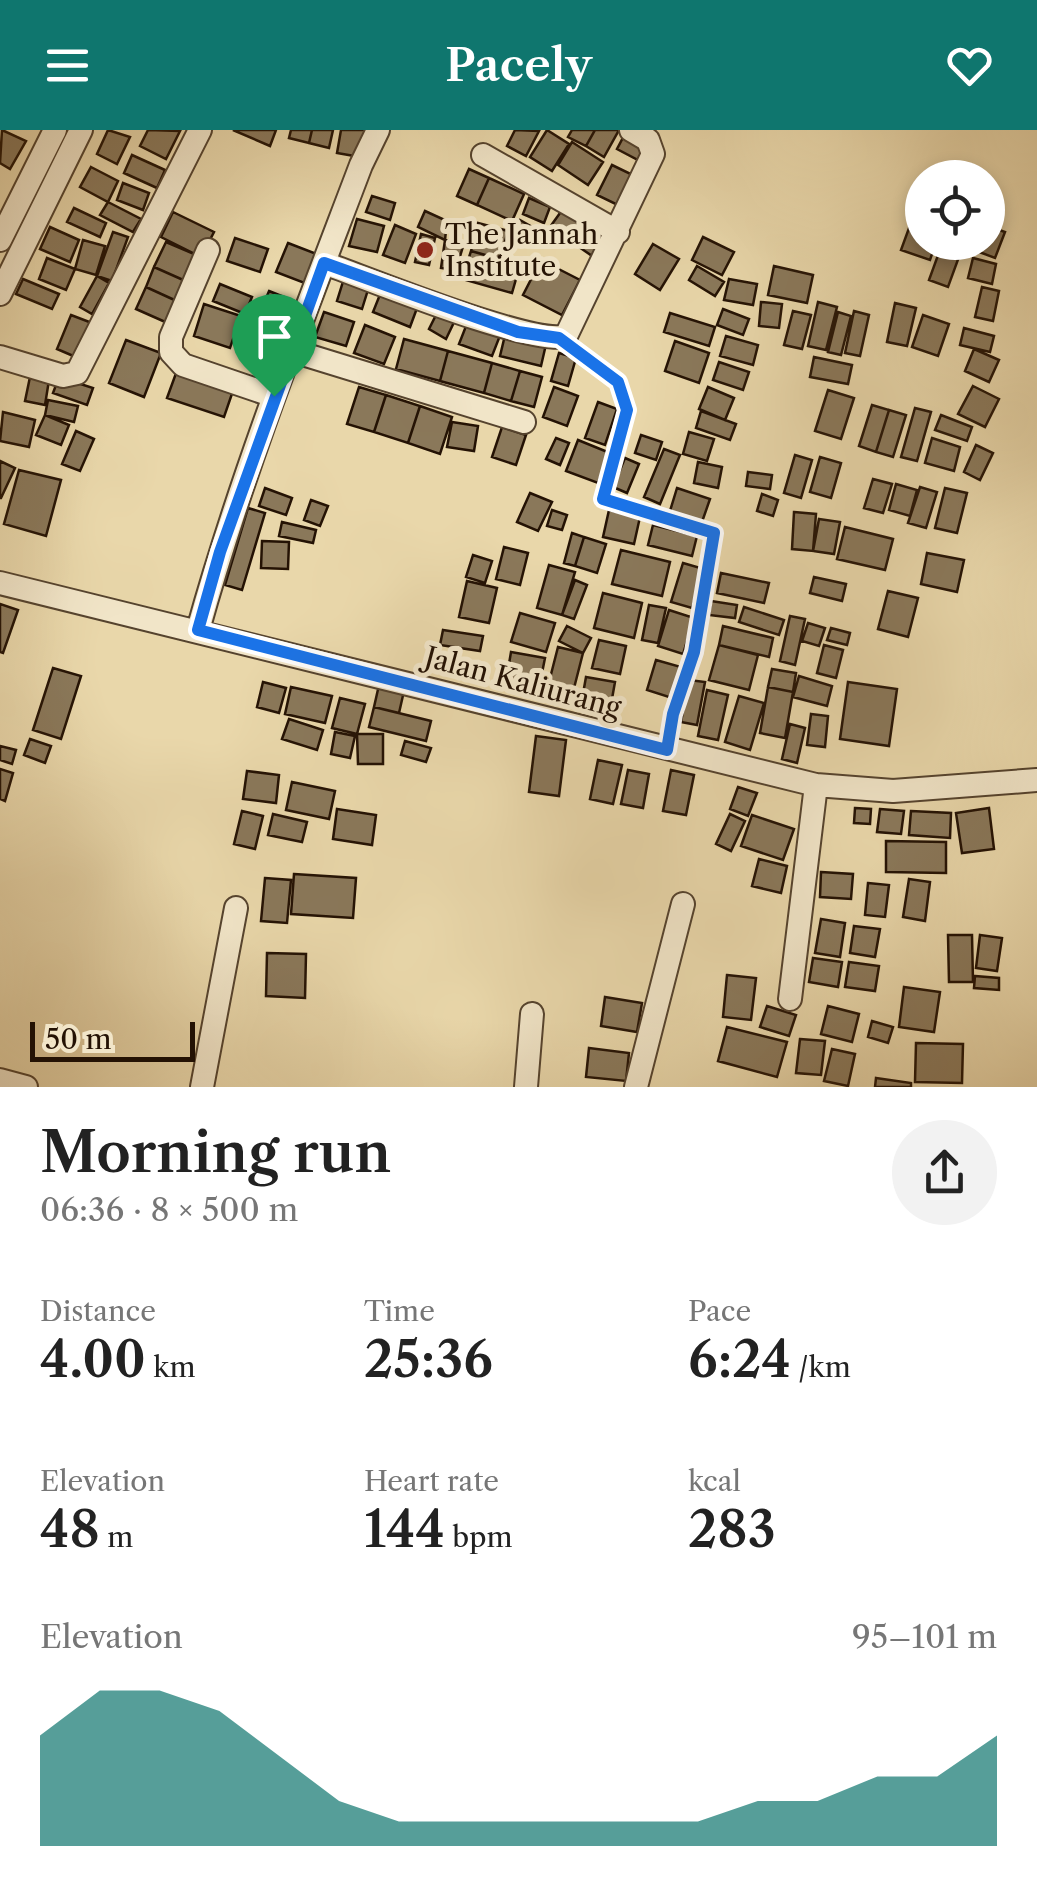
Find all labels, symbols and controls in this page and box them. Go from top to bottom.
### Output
text: Pacely [445,37,592,93]
icon: menu [40,38,95,93]
icon: heart [942,38,997,93]
map controls [905,160,1005,260]
button: locate [905,160,1005,260]
place label: The Jannah Institute [445,217,598,283]
marker: The Jannah Institute [414,239,436,261]
pin [232,294,317,397]
icon: arrive [247,309,302,364]
street label: Jalan Kaliurang [417,638,625,725]
scale bar [30,1017,195,1061]
text: 50 m [45,1022,112,1056]
text: Morning run [40,1119,391,1186]
button: share [892,1120,997,1225]
text: 06:36 · 8 × 500 m [40,1190,298,1229]
text: Distance [40,1294,156,1328]
text: Time [364,1294,435,1328]
text: Pace [688,1294,751,1328]
text: 4.00 [40,1328,146,1390]
text: 25:36 [364,1328,493,1390]
text: 6:24 [688,1328,791,1390]
text: km [146,1350,196,1384]
text: /km [791,1350,851,1384]
text: Elevation [40,1464,165,1498]
text: Heart rate [364,1464,499,1498]
text: kcal [688,1464,741,1498]
text: 48 [40,1498,100,1560]
text: 144 [364,1498,445,1560]
text: 283 [688,1498,776,1560]
text: m [100,1520,133,1554]
text: bpm [445,1520,512,1554]
text: Elevation [40,1617,183,1656]
text: 95–101 m [852,1617,997,1656]

